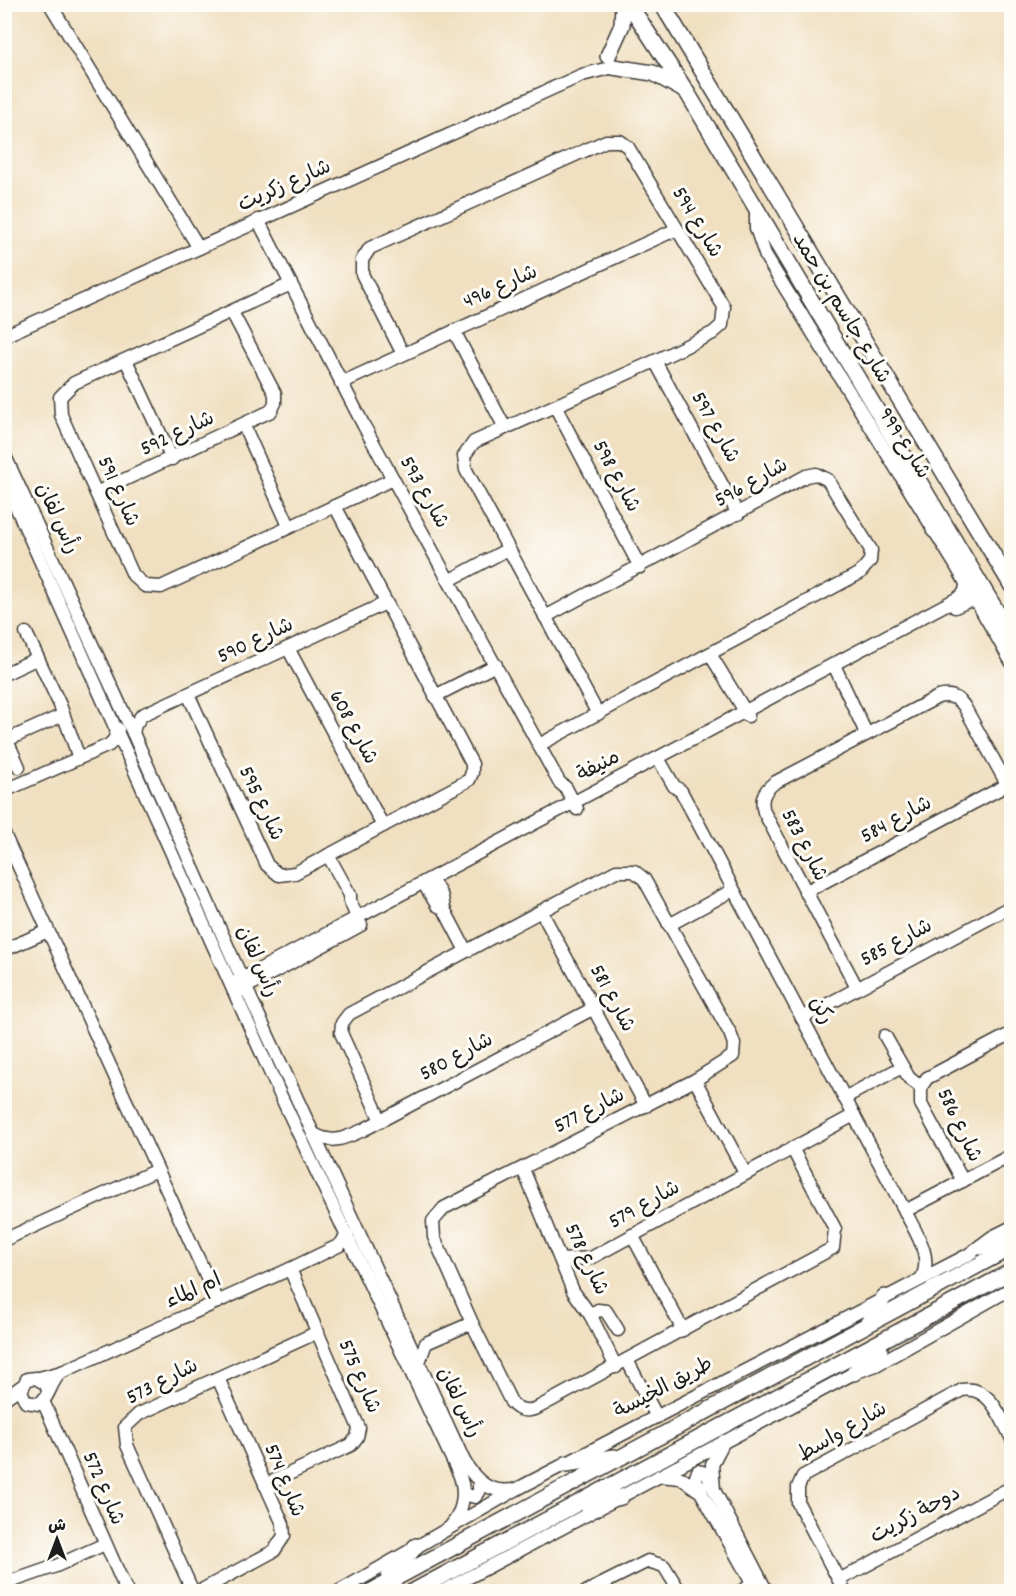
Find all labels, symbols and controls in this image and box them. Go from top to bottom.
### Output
street label: شارع زكريت [233,153,337,221]
street label: شارع 594 [663,182,729,264]
street label: شارع جاسم بن حمد [783,228,897,390]
street label: شارع 496 [459,258,543,318]
street label: شارع 597 [682,387,746,469]
street label: شارع 999 [869,403,937,485]
street label: شارع 592 [136,405,220,465]
street label: شارع 598 [583,436,647,518]
street label: شارع 593 [391,451,455,535]
street label: شارع 591 [88,452,146,532]
street label: شارع 596 [710,452,794,516]
street label: رأس لفان [26,478,86,560]
street label: شارع 590 [213,611,299,673]
street label: شارع 608 [320,685,384,771]
street label: منيفة [572,743,626,791]
street label: شارع 595 [230,762,290,846]
street label: شارع 584 [856,790,938,852]
street label: شارع 583 [772,805,834,887]
street label: شارع 585 [855,912,939,976]
street label: رأس لفان [227,921,285,1003]
street label: شارع 581 [581,960,641,1038]
street label: ركن [800,992,840,1030]
street label: شارع 580 [415,1026,499,1090]
street label: شارع 577 [549,1081,631,1143]
street label: شارع 586 [928,1084,988,1168]
street label: شارع 579 [604,1174,686,1238]
street label: شارع 578 [555,1219,615,1301]
street label: ام الماء [161,1266,227,1318]
street label: شارع 575 [329,1335,387,1419]
street label: طريق الخيسة [609,1350,719,1428]
street label: شارع 573 [122,1352,204,1414]
street label: رأس لفان [428,1362,488,1444]
street label: شارع واسط [793,1395,893,1471]
street label: شارع 574 [255,1440,311,1522]
street label: شارع 572 [73,1448,131,1530]
street label: دوحة زكريت [865,1480,967,1552]
north arrow [27,1509,87,1569]
text: ش [48,1515,66,1538]

